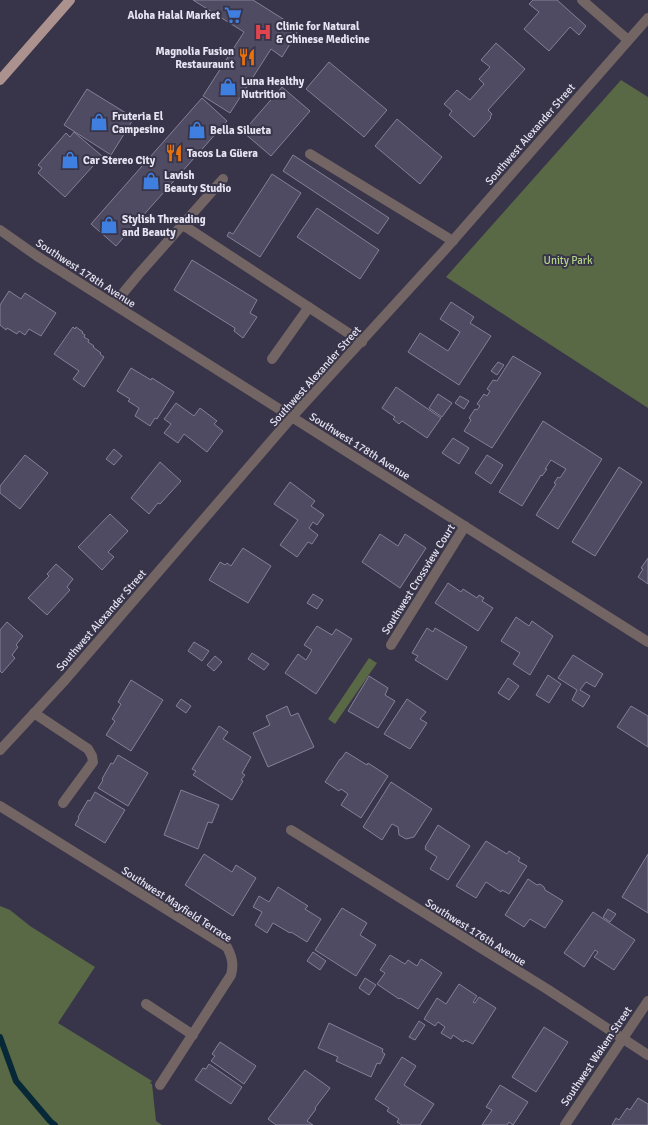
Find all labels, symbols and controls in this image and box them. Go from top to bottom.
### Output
supermarket icon: Aloha Halal Market [223,5,243,25]
place label: Aloha Halal Market [127,9,220,22]
place label: Clinic for Natural & Chinese Medicine [276,20,370,46]
hospital icon: Clinic for Natural & Chinese Medicine [253,22,273,42]
place label: Magnolia Fusion Restauraunt [155,45,234,71]
restaurant icon: Magnolia Fusion Restauraunt [237,47,257,67]
place label: Luna Healthy Nutrition [241,75,305,101]
shop icon: Luna Healthy Nutrition [218,77,238,97]
street label: Southwest Alexander Street [483,81,578,188]
place label: Fruteria El Campesino [112,110,165,136]
shop icon: Fruteria El Campesino [89,112,109,132]
shop icon: Bella Silueta [187,120,207,140]
place label: Bella Silueta [210,124,271,137]
restaurant icon: Tacos La Güera [164,143,184,163]
place label: Tacos La Güera [187,147,258,160]
shop icon: Car Stereo City [60,150,80,170]
place label: Car Stereo City [83,154,156,167]
place label: Lavish Beauty Studio [164,169,232,195]
shop icon: Lavish Beauty Studio [141,171,161,191]
place label: Stylish Threading and Beauty [122,213,206,239]
shop icon: Stylish Threading and Beauty [99,215,119,235]
street label: Southwest 178th Avenue [33,236,138,311]
park label: Unity Park [544,254,593,267]
street label: Southwest Alexander Street [267,324,364,429]
street label: Southwest 178th Avenue [307,410,413,483]
street label: Southwest Crossview Court [379,522,458,637]
street label: Southwest Alexander Street [54,567,149,674]
street label: Southwest Mayfield Terrace [119,864,234,945]
street label: Southwest 176th Avenue [423,896,529,969]
street label: Southwest Wakem Street [558,1004,635,1108]

